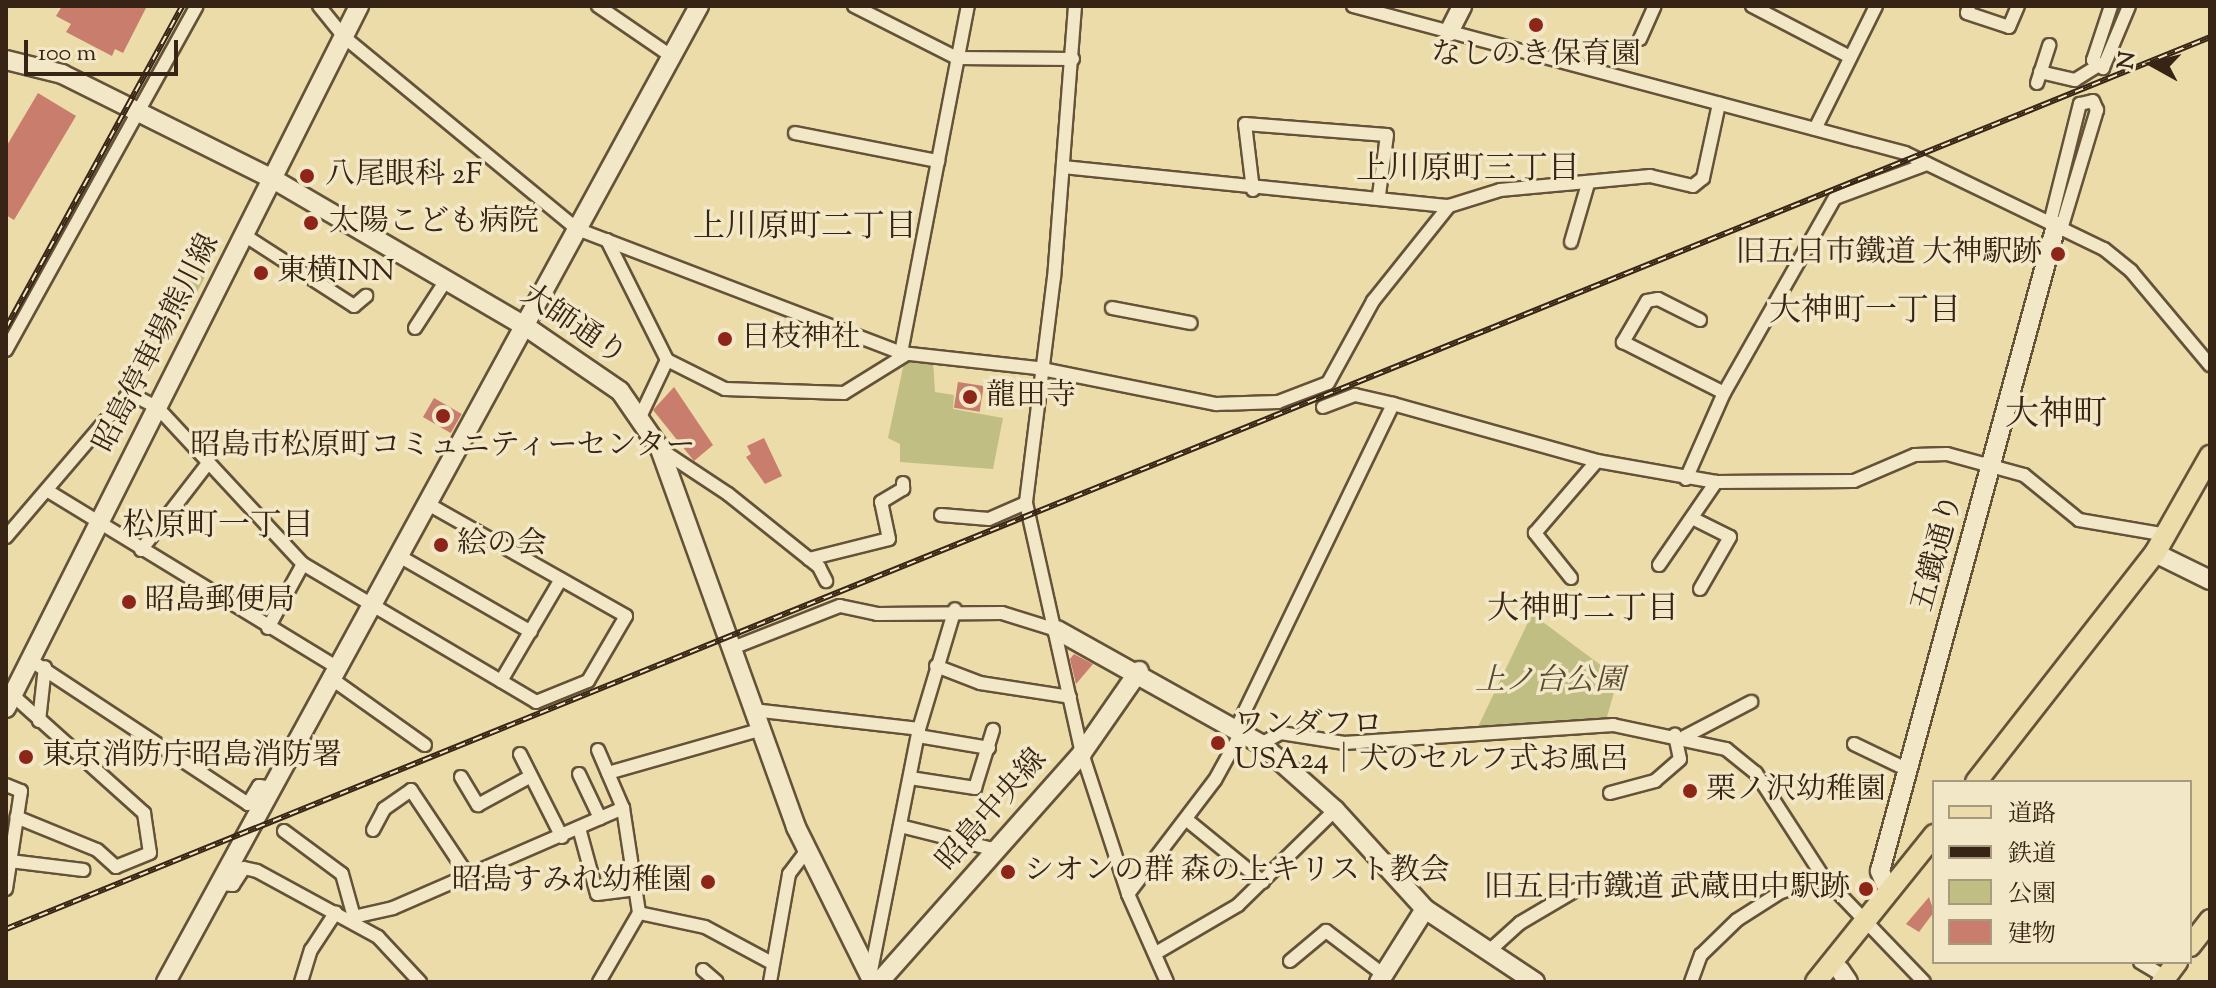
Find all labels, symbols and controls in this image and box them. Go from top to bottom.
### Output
marker: なしのき保育園 [1527,16,1545,34]
scale bar [28,24,182,74]
north arrow [2112,24,2192,104]
text: 100 m [38,37,96,71]
place label: なしのき保育園 [1431,38,1641,74]
text: N [2111,50,2145,72]
district label: 上川原町三丁目 [1356,151,1580,189]
place label: 八尾眼科 2F [325,158,482,194]
marker: 八尾眼科 2F [296,165,318,187]
place label: 太陽こども病院 [329,205,539,241]
district label: 上川原町二丁目 [693,209,917,247]
marker: 太陽こども病院 [300,212,322,234]
street label: 昭島停車場熊川線 [87,229,229,459]
place label: 旧五日市鐵道 大神駅跡 [1736,236,2042,272]
marker: 旧五日市鐵道 大神駅跡 [2049,245,2067,263]
place label: 東横INN [277,255,395,291]
marker: 東横INN [252,264,270,282]
street label: 大師通り [513,278,633,374]
district label: 大神町一丁目 [1769,293,1961,331]
place label: 日枝神社 [741,321,861,357]
marker: 日枝神社 [716,330,734,348]
place label: 龍田寺 [986,379,1076,415]
marker: 龍田寺 [961,388,979,406]
district label: 大神町 [2005,396,2107,436]
marker: 昭島市松原町コミュニティーセンター [434,407,452,425]
place label: 昭島市松原町コミュニティーセンター [188,429,698,465]
street label: 五鐵通り [1906,490,1972,616]
district label: 松原町一丁目 [122,508,314,546]
place label: 絵の会 [457,527,547,563]
marker: 絵の会 [432,536,450,554]
place label: 昭島郵便局 [145,584,295,620]
district label: 大神町二丁目 [1487,591,1679,629]
marker: 昭島郵便局 [120,593,138,611]
park label: 上ノ台公園 [1475,664,1625,700]
place label: ワンダフロ USA24｜犬のセルフ式お風呂 [1234,708,1629,778]
marker: ワンダフロ USA24｜犬のセルフ式お風呂 [1209,734,1227,752]
place label: 東京消防庁昭島消防署 [42,739,342,775]
street label: 昭島中央線 [930,743,1056,879]
marker: 東京消防庁昭島消防署 [17,748,35,766]
place label: 栗ノ沢幼稚園 [1706,773,1886,809]
legend [1932,780,2192,964]
marker: 栗ノ沢幼稚園 [1681,782,1699,800]
text: 道路 [2008,798,2056,832]
text: 鉄道 [2008,838,2056,872]
place label: シオンの群 森の上キリスト教会 [1024,854,1450,890]
marker: シオンの群 森の上キリスト教会 [999,863,1017,881]
place label: 昭島すみれ幼稚園 [452,864,692,900]
place label: 旧五日市鐵道 武蔵田中駅跡 [1484,871,1850,907]
marker: 昭島すみれ幼稚園 [699,873,717,891]
text: 公園 [2008,878,2056,912]
marker: 旧五日市鐵道 武蔵田中駅跡 [1857,880,1875,898]
text: 建物 [2008,918,2056,952]

